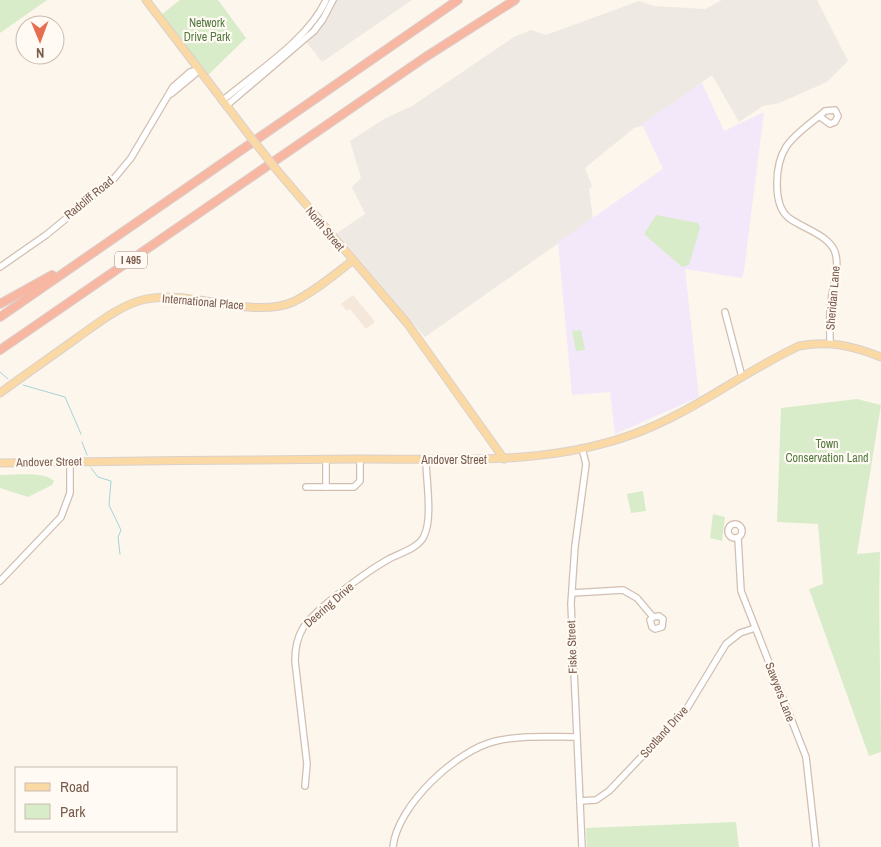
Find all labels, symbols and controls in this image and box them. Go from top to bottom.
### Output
north arrow [15,15,65,65]
park label: Network Drive Park [184,15,230,45]
text: N [36,44,45,62]
street label: Radcliff Road [61,173,117,223]
street label: North Street [302,204,348,255]
road number: I 495 [115,252,147,268]
street label: Sheridan Lane [822,265,844,331]
street label: International Place [161,290,245,314]
park label: Town Conservation Land [785,436,869,466]
street label: Andover Street [420,452,487,468]
street label: Andover Street [15,453,82,471]
street label: Deering Drive [301,579,357,631]
street label: Fiske Street [563,620,581,674]
street label: Sawyers Lane [761,660,799,724]
street label: Scotland Drive [636,703,692,761]
legend [15,767,178,832]
text: Road [60,776,89,797]
text: Park [60,801,86,822]

